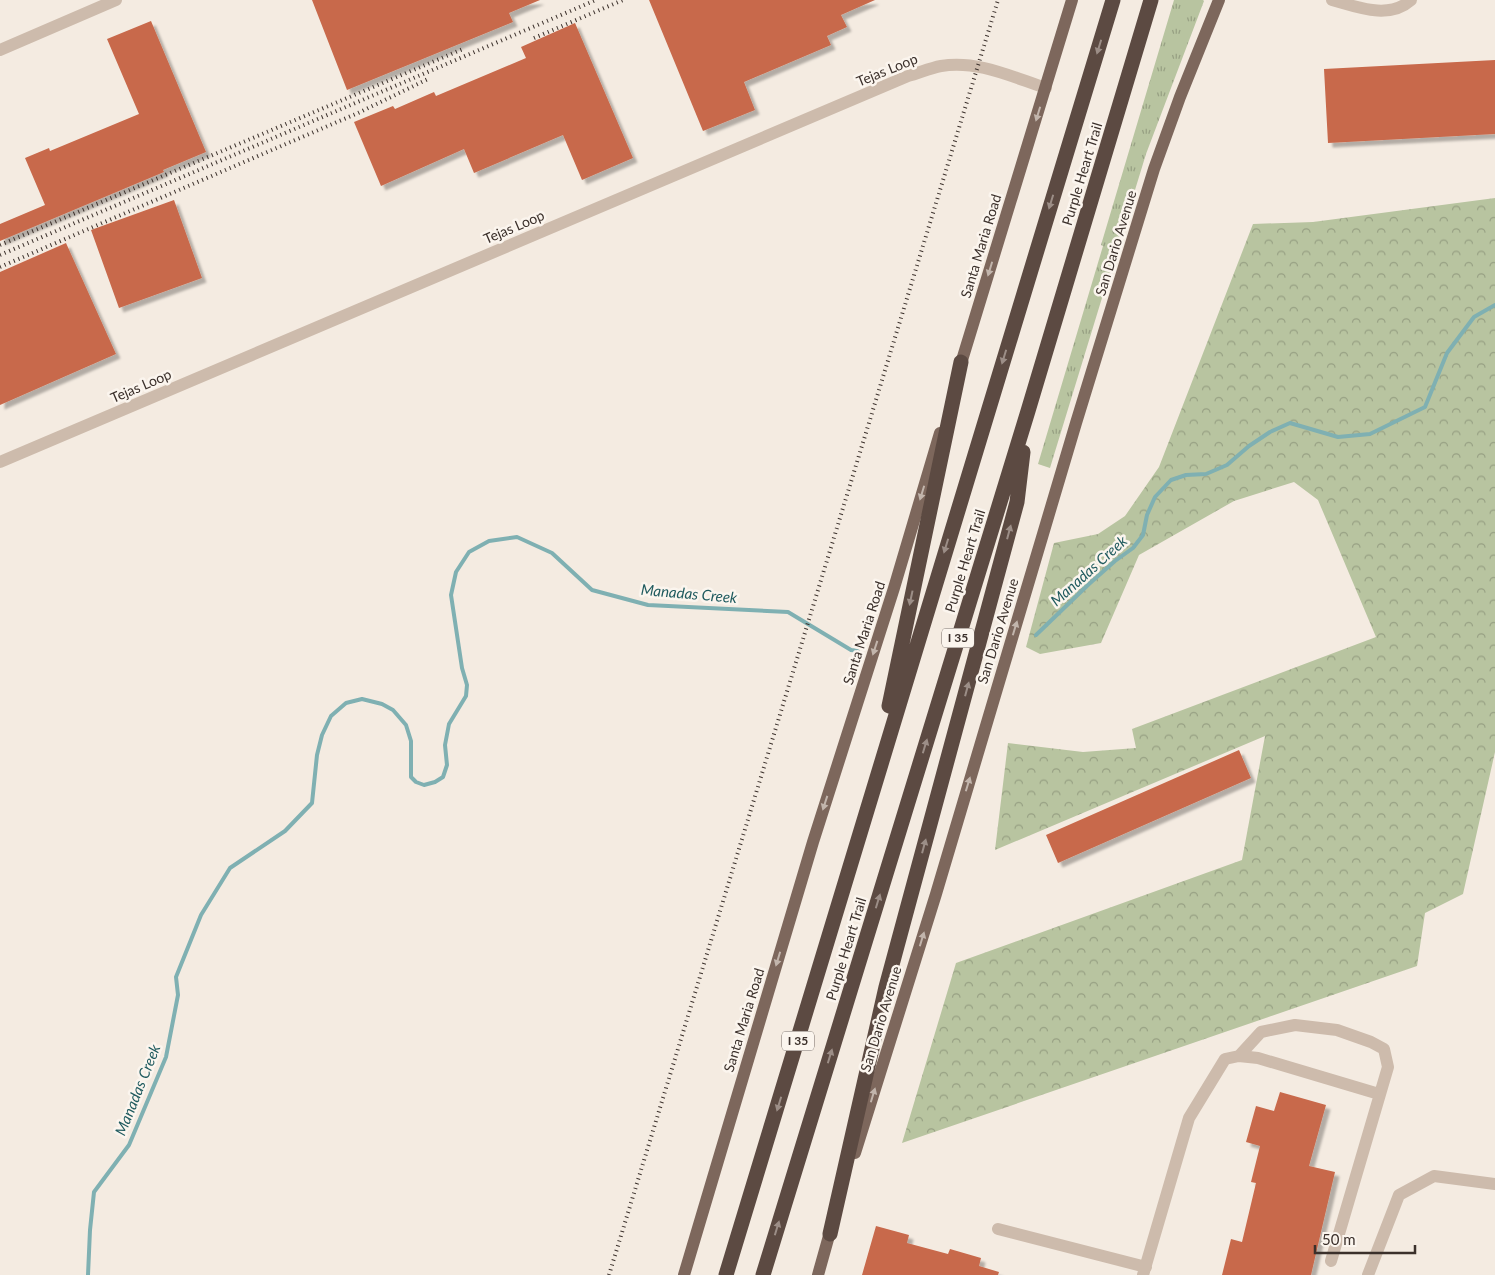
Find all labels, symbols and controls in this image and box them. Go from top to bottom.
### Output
one-way arrow [1094,39,1102,54]
street label: Tejas Loop [854,50,920,89]
one-way arrow [1033,106,1041,121]
street label: Purple Heart Trail [1058,120,1105,227]
street label: San Dario Avenue [1091,188,1140,298]
street label: Santa Maria Road [957,192,1004,300]
one-way arrow [1046,195,1054,210]
street label: Tejas Loop [481,206,547,247]
one-way arrow [985,261,993,276]
one-way arrow [999,350,1007,365]
street label: Tejas Loop [108,365,174,406]
one-way arrow [918,486,926,501]
street label: Purple Heart Trail [941,507,988,614]
one-way arrow [1005,525,1013,540]
water label: Manadas Creek [1046,531,1131,609]
one-way arrow [942,539,950,554]
street label: San Dario Avenue [973,576,1022,686]
street label: Santa Maria Road [839,579,888,687]
water label: Manadas Creek [640,580,739,606]
one-way arrow [907,591,915,606]
one-way arrow [1011,620,1019,635]
road number: I 35 [942,628,974,648]
one-way arrow [870,641,878,656]
one-way arrow [963,682,971,697]
one-way arrow [922,738,930,753]
one-way arrow [965,776,973,791]
one-way arrow [821,796,829,811]
one-way arrow [920,839,928,854]
one-way arrow [874,893,882,908]
street label: Purple Heart Trail [822,895,869,1002]
one-way arrow [918,932,926,947]
one-way arrow [773,951,781,966]
street label: San Dario Avenue [856,964,905,1074]
street label: Santa Maria Road [720,966,767,1074]
road number: I 35 [782,1032,814,1050]
water label: Manadas Creek [111,1041,164,1138]
one-way arrow [827,1049,834,1064]
one-way arrow [870,1087,877,1102]
one-way arrow [774,1097,782,1112]
one-way arrow [774,1221,782,1236]
scale bar [1315,1222,1415,1254]
text: 50 m [1322,1230,1356,1248]

